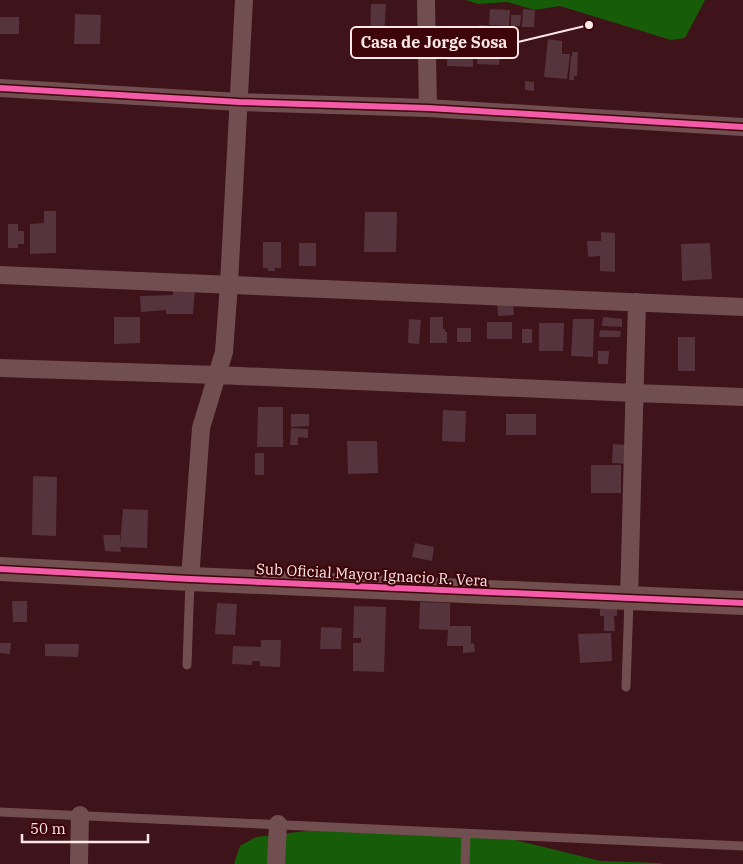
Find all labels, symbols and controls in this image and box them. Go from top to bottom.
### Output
callout: Casa de Jorge Sosa [351,27,518,58]
text: Casa de Jorge Sosa [360,32,508,52]
street label: Sub Oficial Mayor Ignacio R. Vera [255,559,489,590]
scale bar [22,812,149,844]
text: 50 m [30,819,66,838]

